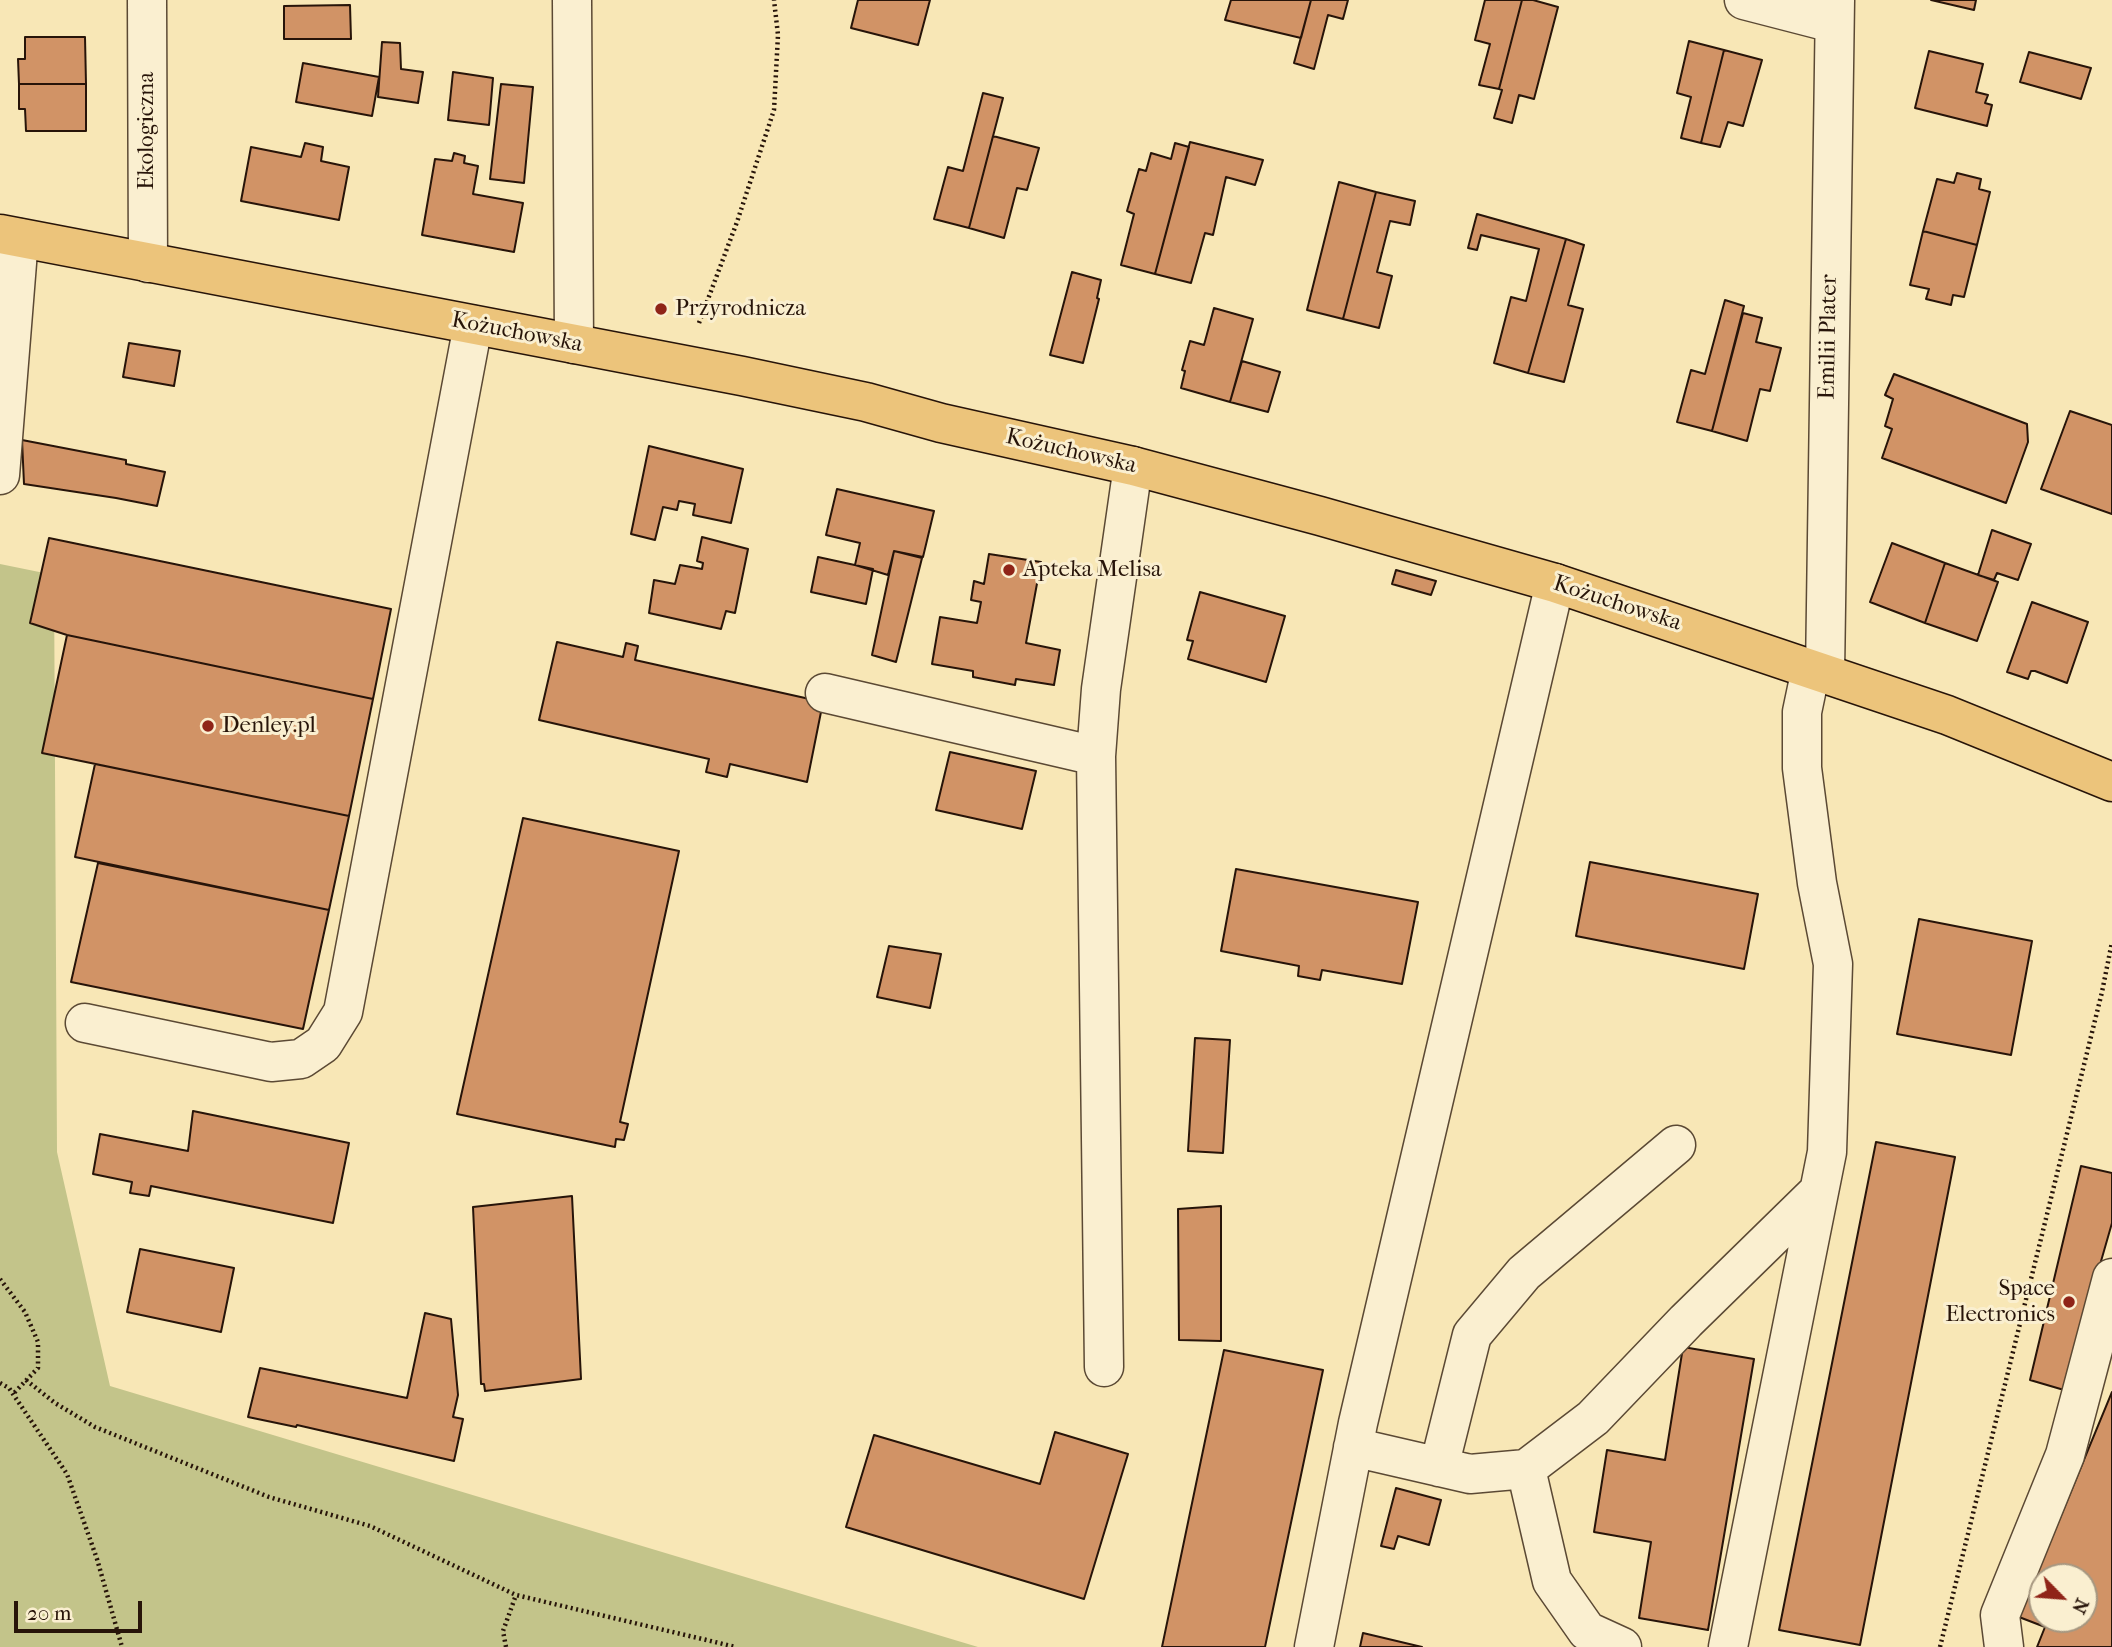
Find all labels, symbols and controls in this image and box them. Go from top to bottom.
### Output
street label: Ekologiczna [133,72,161,190]
street label: Emilii Plater [1814,274,1844,400]
place label: Przyrodnicza [675,295,806,323]
marker: Przyrodnicza [653,301,669,317]
street label: Kożuchowska [449,307,585,359]
street label: Kożuchowska [1003,424,1139,480]
place label: Apteka Melisa [1023,556,1162,584]
marker: Apteka Melisa [1001,562,1017,578]
street label: Kożuchowska [1549,570,1685,638]
place label: Denley.pl [222,712,316,740]
marker: Denley.pl [200,718,216,734]
place label: Space Electronics [1945,1275,2055,1329]
marker: Space Electronics [2061,1294,2077,1310]
north arrow [2028,1563,2098,1633]
scale bar [18,1588,145,1632]
text: N [2067,1595,2093,1617]
text: 20 m [27,1601,71,1625]

